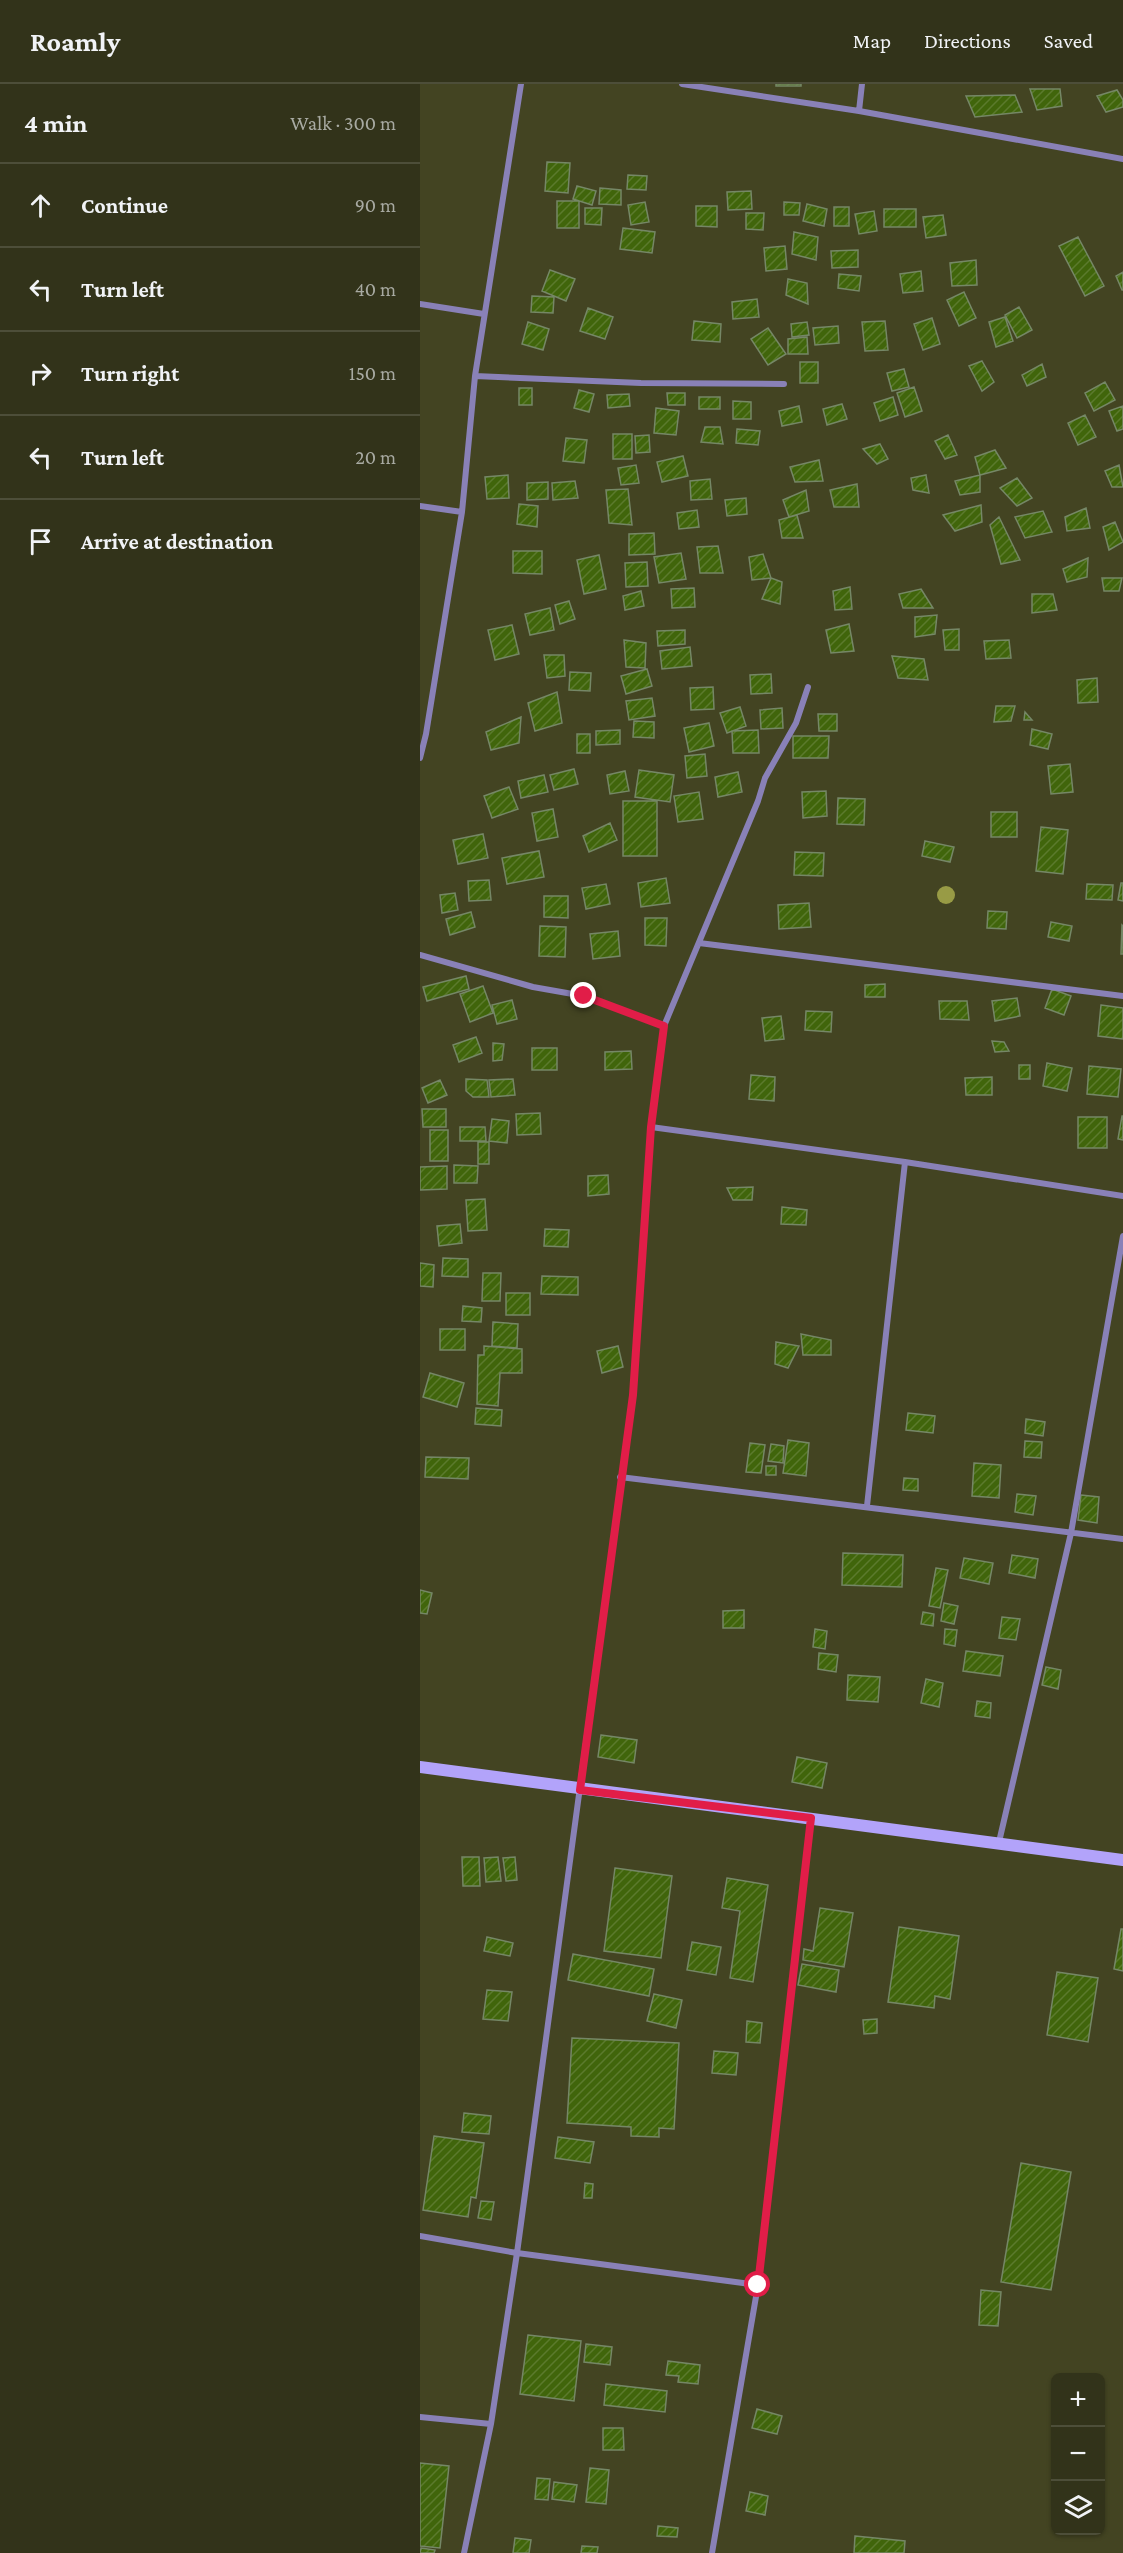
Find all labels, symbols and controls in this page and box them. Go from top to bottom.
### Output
text: Roamly [30,26,120,57]
text: Map [853,29,891,53]
text: Directions [924,29,1011,53]
text: Saved [1044,29,1093,53]
text: 4 min [24,109,88,138]
text: Walk · 300 m [290,112,396,134]
icon: ahead [24,189,57,222]
text: Continue [81,193,168,218]
text: 90 m [355,194,396,216]
icon: left [24,273,57,306]
text: Turn left [81,277,164,302]
text: 40 m [355,278,396,300]
icon: right [24,357,57,390]
text: Turn right [81,361,179,386]
text: 150 m [349,362,396,384]
icon: left [24,441,57,474]
text: Turn left [81,445,164,470]
text: 20 m [355,446,396,468]
icon: arrive [24,525,57,558]
text: Arrive at destination [81,529,273,554]
route end [570,982,596,1008]
route start [744,2271,770,2297]
map controls [1051,2373,1105,2535]
button: + [1051,2373,1105,2427]
button: − [1051,2427,1105,2481]
button: layers [1051,2481,1105,2535]

